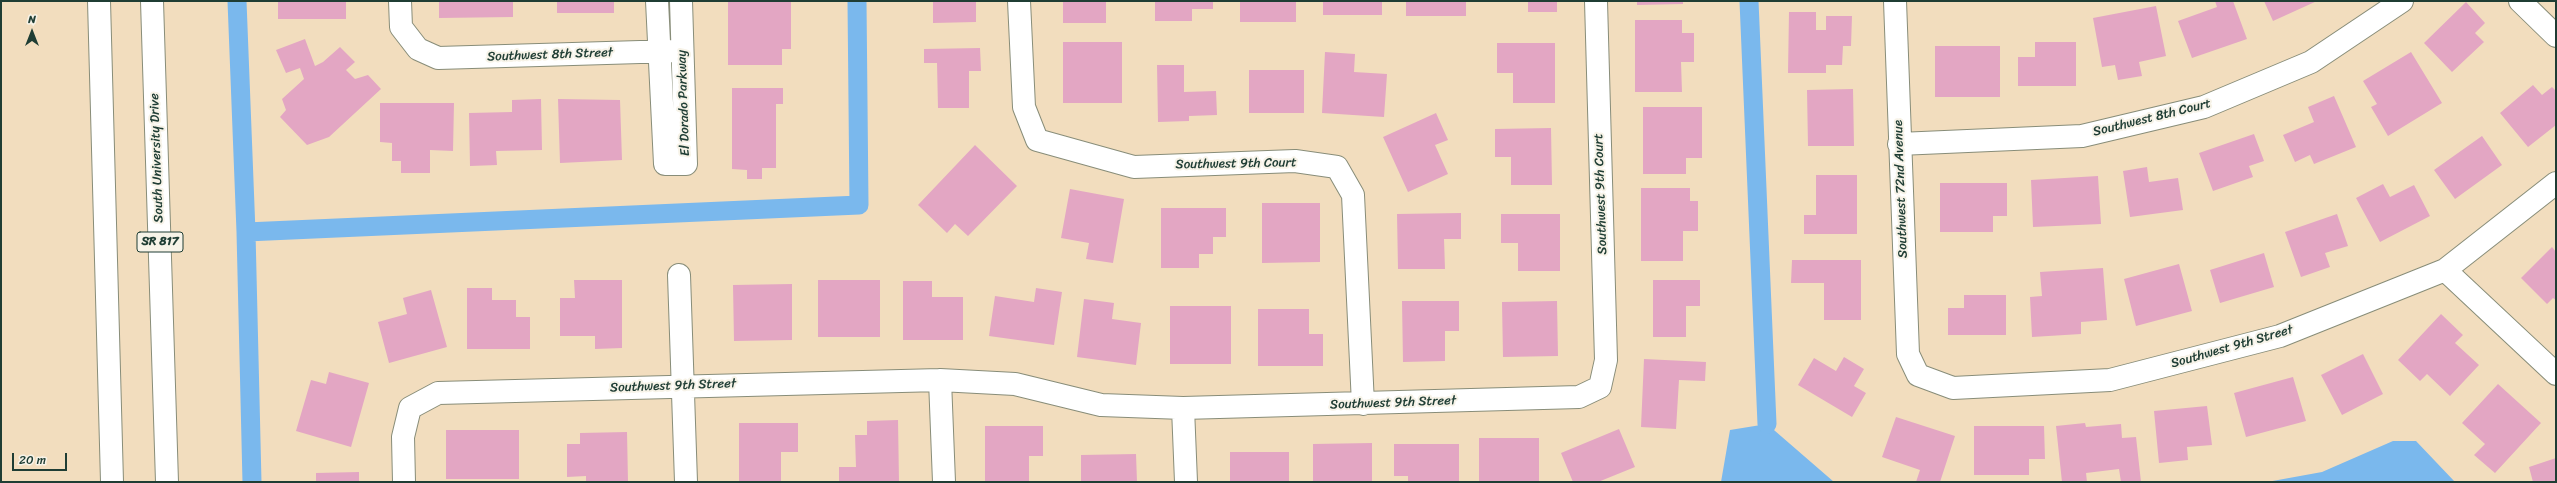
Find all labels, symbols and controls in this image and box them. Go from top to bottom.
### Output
text: N [28,10,36,29]
north arrow [12,12,52,52]
street label: Southwest 8th Street [487,45,613,65]
street label: El Dorado Parkway [674,50,694,156]
street label: South University Drive [147,93,167,223]
street label: Southwest 8th Court [2091,96,2213,140]
street label: Southwest 72nd Avenue [1891,120,1911,258]
street label: Southwest 9th Court [1591,133,1611,255]
street label: Southwest 9th Court [1175,155,1297,173]
road number: SR 817 [137,232,183,252]
street label: Southwest 9th Street [2169,322,2295,372]
street label: Southwest 9th Street [610,376,736,396]
street label: Southwest 9th Street [1330,393,1456,413]
scale bar [14,445,69,471]
text: 20 m [19,449,46,471]

